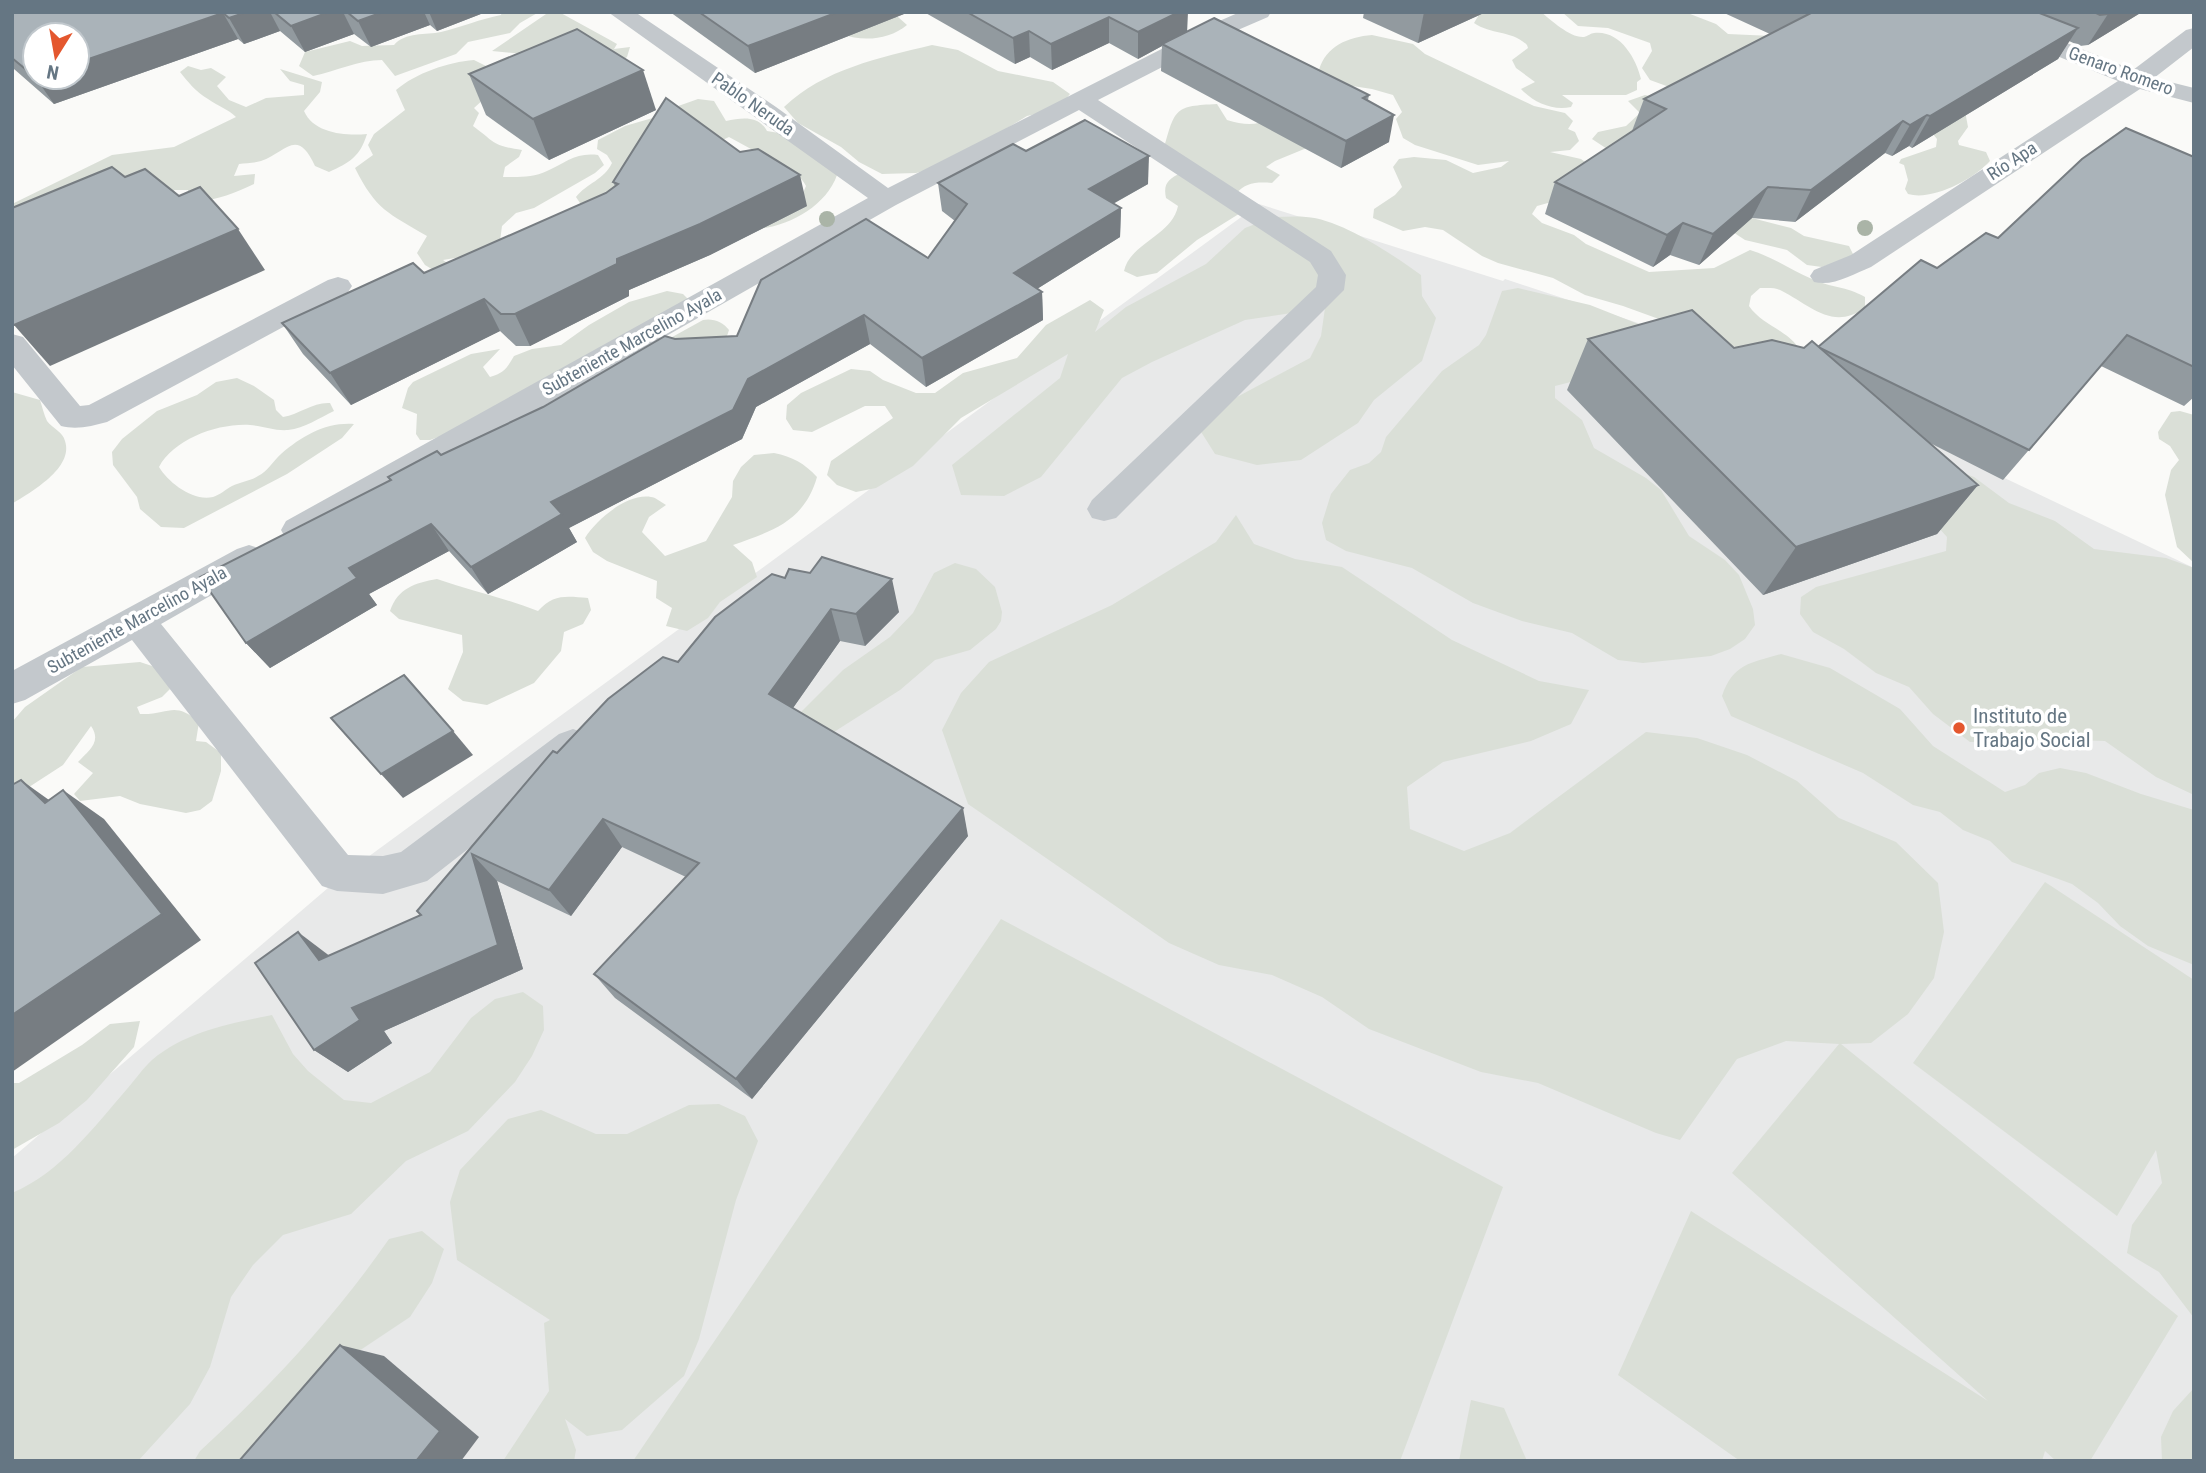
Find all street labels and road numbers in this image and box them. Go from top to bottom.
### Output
street label: Genaro Romero [2066,42,2176,99]
street label: Pablo Neruda [708,67,799,140]
street label: Río Apa [1983,137,2040,184]
street label: Subteniente Marcelino Ayala [538,283,725,400]
street label: Subteniente Marcelino Ayala [43,561,230,678]

